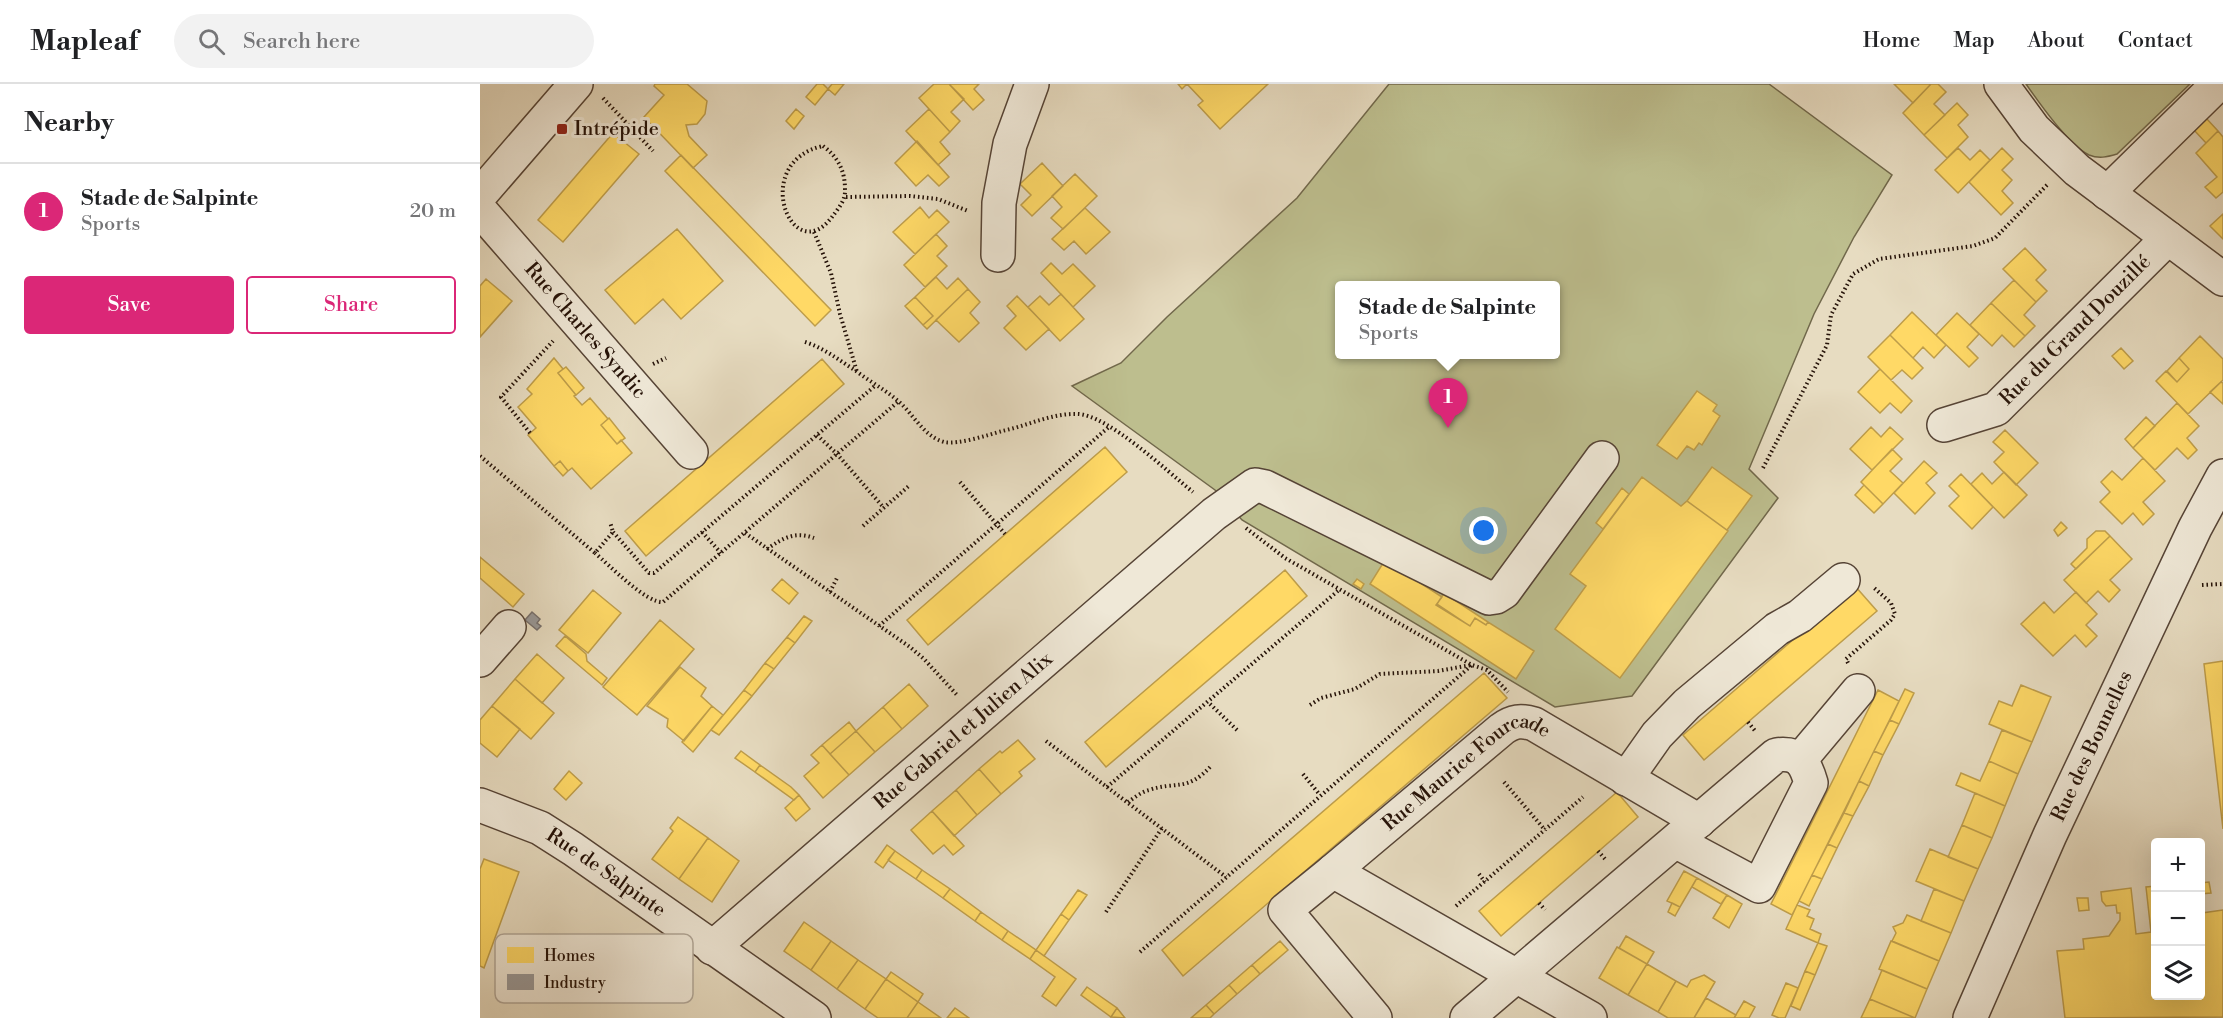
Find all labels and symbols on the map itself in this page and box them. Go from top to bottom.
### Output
place label: Intrépide [574,117,659,142]
marker: Intrépide [555,122,569,136]
street label: Rue du Grand Douzillé [1994,250,2156,411]
street label: Rue Charles Syndic [519,257,652,404]
pin: 1 [1428,378,1468,428]
your location [1469,516,1498,545]
street label: Rue Gabriel et Julien Alix [869,646,1058,815]
street label: Rue des Bonnelles [2046,667,2138,826]
street label: Rue Maurice Fourcade [1377,709,1555,837]
street label: Rue de Salpinte [542,823,671,923]
legend [495,934,693,1003]
text: Homes [544,946,595,966]
text: Industry [544,973,606,993]

